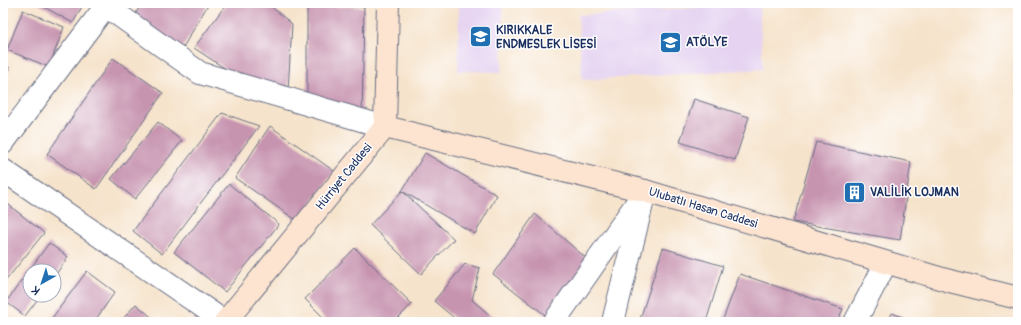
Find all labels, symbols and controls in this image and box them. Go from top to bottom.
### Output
place label: KIRIKKALE ENDMESLEK LİSESİ [496,23,597,52]
school or university icon: KIRIKKALE ENDMESLEK LİSESİ [468,24,494,50]
school or university icon: ATÖLYE [657,29,683,55]
place label: ATÖLYE [686,34,728,50]
street label: Hürriyet Caddesi [313,141,375,213]
building icon: VALİLİK LOJMAN [841,179,867,205]
street label: Ulubatlı Hasan Caddesi [647,184,759,232]
place label: VALİLİK LOJMAN [870,184,959,200]
north arrow [22,263,62,303]
text: K [29,283,43,298]

